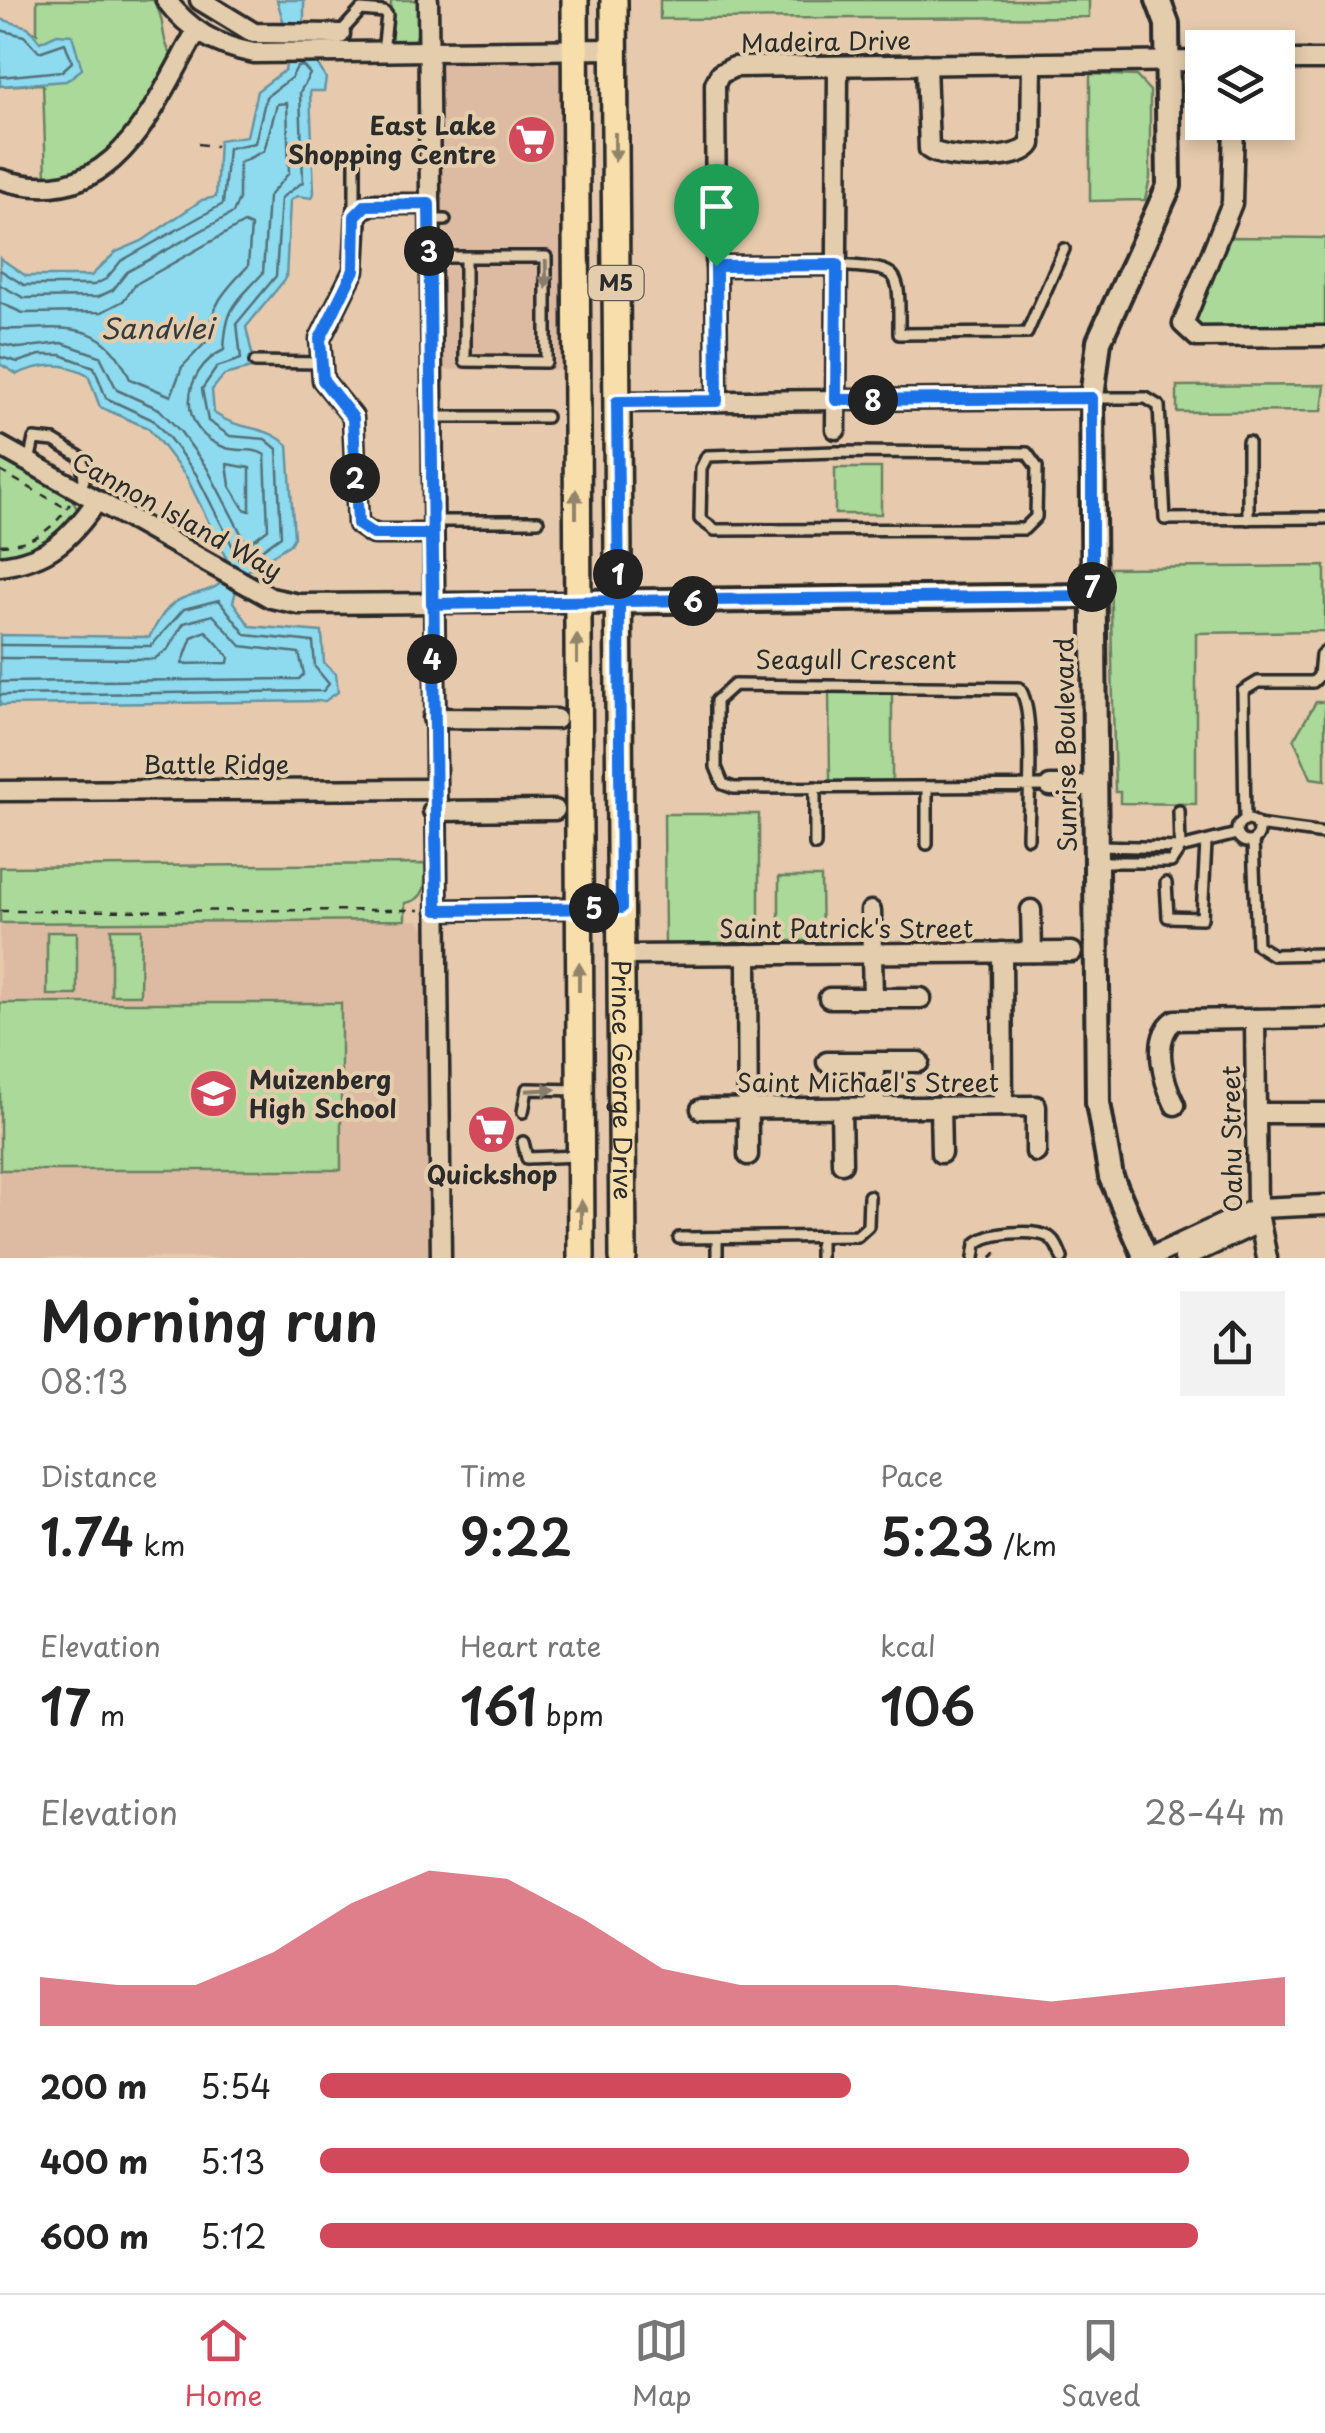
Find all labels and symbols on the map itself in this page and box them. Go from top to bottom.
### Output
street label: Madeira Drive [741,21,911,61]
place label: East Lake Shopping Centre [288,106,496,173]
supermarket icon: East Lake Shopping Centre [505,114,557,166]
one-way arrow [608,131,624,163]
pin [674,164,759,267]
pin: 3 [404,226,454,276]
one-way arrow [538,259,554,291]
road number: M5 [588,266,644,300]
water label: Sandvlei [101,306,218,349]
pin: 8 [848,375,898,425]
street label: Cannon Island Way [65,442,289,589]
pin: 2 [330,453,380,503]
one-way arrow [568,488,584,520]
pin: 1 [593,549,643,599]
pin: 7 [1067,562,1117,612]
pin: 6 [668,576,718,626]
one-way arrow [569,632,585,664]
pin: 4 [407,634,457,684]
street label: Sunrise Boulevard [1044,637,1086,853]
street label: Seagull Crescent [756,640,956,678]
street label: Battle Ridge [143,745,289,783]
pin: 5 [569,883,619,933]
street label: Saint Patrick's Street [719,909,973,947]
street label: Prince George Drive [603,960,643,1200]
one-way arrow [571,961,587,993]
place label: Muizenberg High School [249,1060,397,1127]
street label: Saint Michael's Street [737,1063,999,1101]
street label: Oahu Street [1211,1065,1251,1213]
school or university icon: Muizenberg High School [188,1068,240,1120]
one-way arrow [526,1082,557,1098]
supermarket icon: Quickshop [466,1103,518,1155]
place label: Quickshop [427,1155,557,1193]
one-way arrow [573,1198,589,1230]

